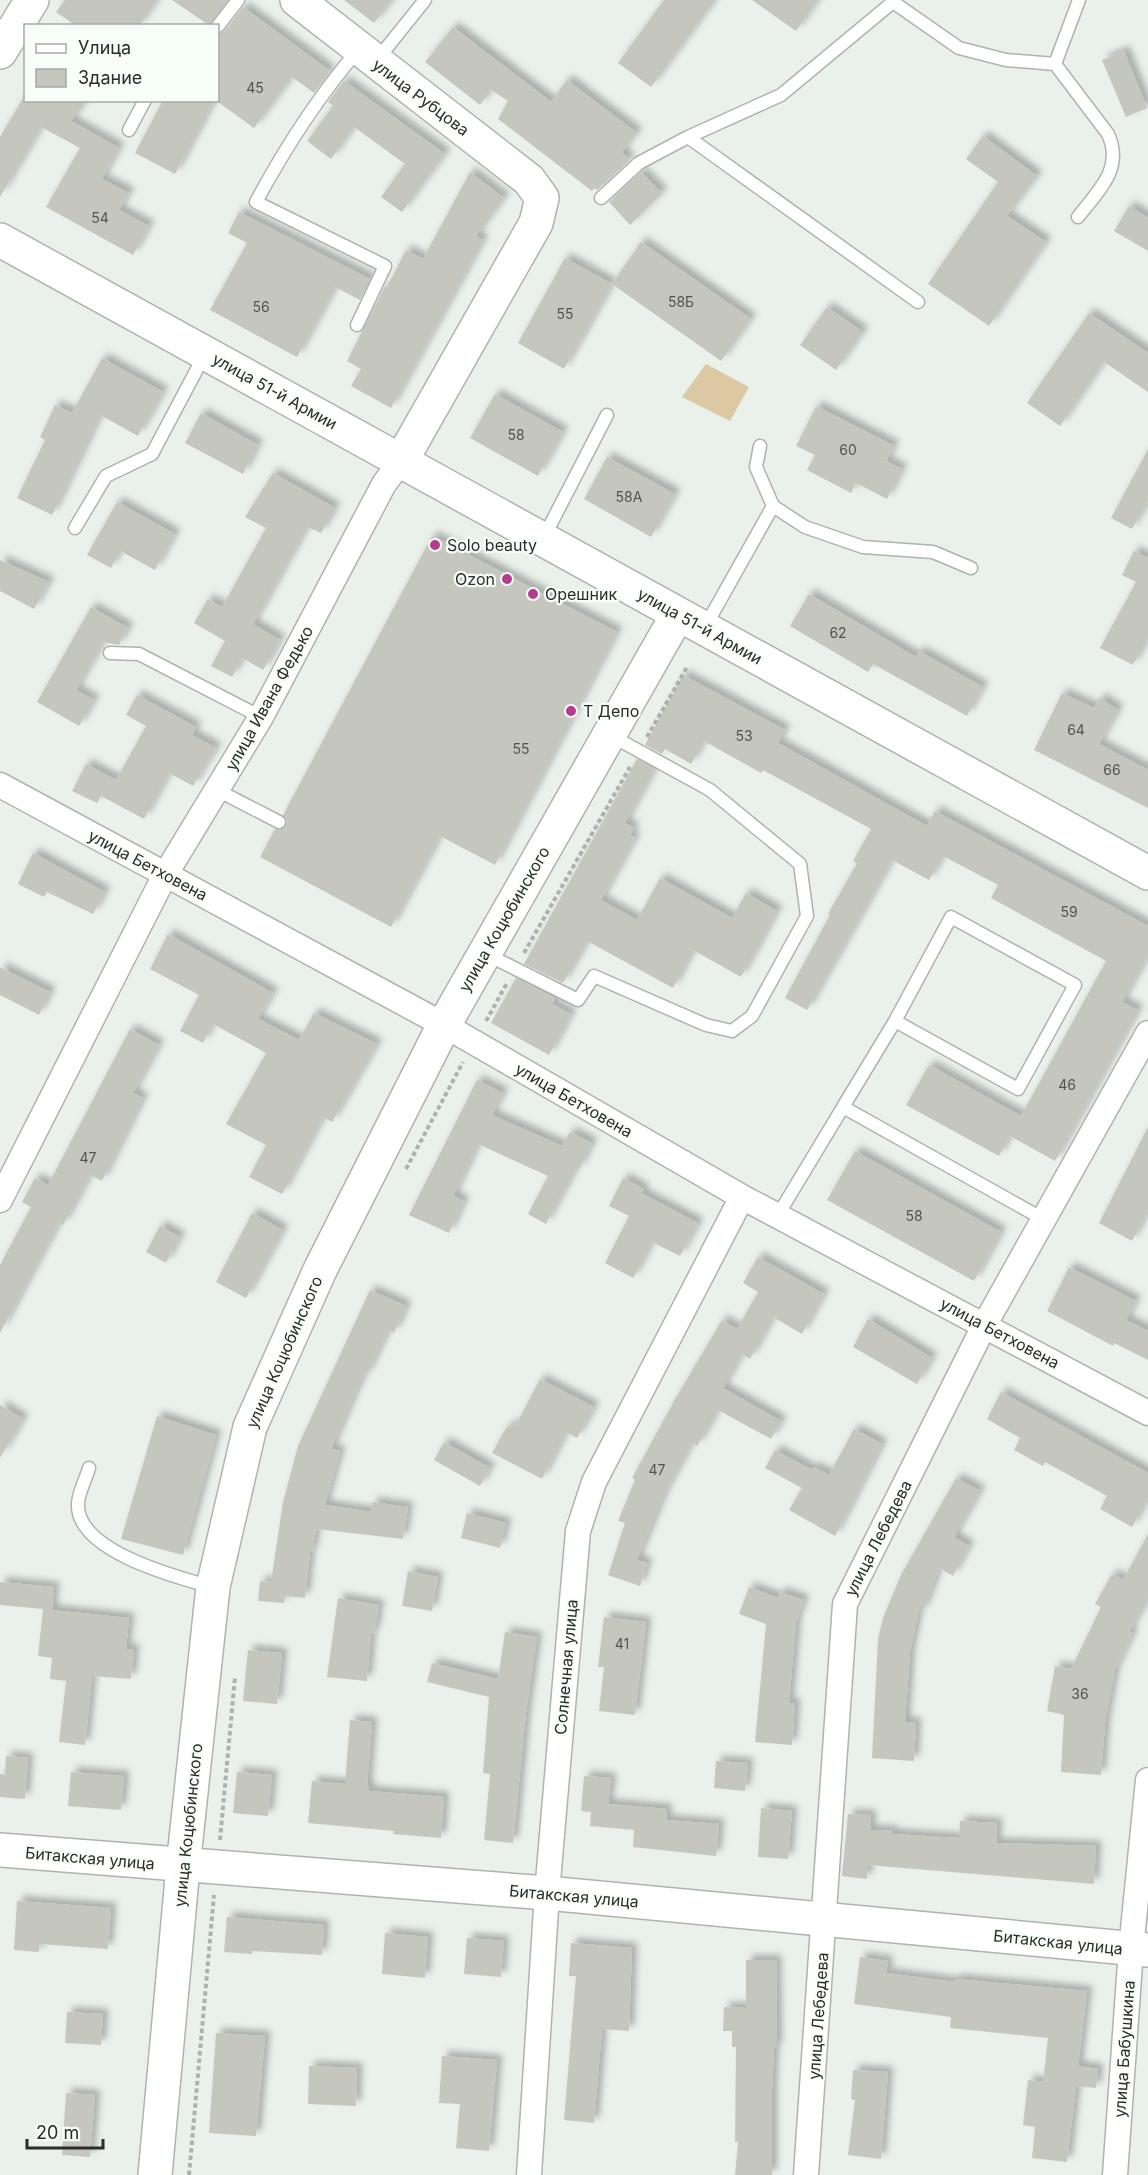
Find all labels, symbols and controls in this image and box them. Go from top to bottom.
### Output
legend [24,24,219,102]
text: Улица [78,37,131,58]
street label: улица Рубцова [369,54,473,140]
text: Здание [78,67,142,88]
house number: 45 [246,79,264,96]
house number: 54 [91,209,109,226]
house number: 58Б [668,293,694,310]
house number: 56 [252,298,270,315]
house number: 55 [556,305,574,322]
street label: улица 51-й Армии [209,348,341,434]
house number: 58 [507,426,525,443]
house number: 60 [839,441,857,458]
house number: 58А [616,488,643,505]
place label: Solo beauty [447,535,537,555]
marker: Solo beauty [428,538,442,552]
place label: Ozon [455,569,495,589]
marker: Ozon [500,572,514,586]
street label: улица 51-й Армии [634,583,766,669]
place label: Орешник [545,584,617,604]
marker: Орешник [526,587,540,601]
street label: улица Ивана Федько [221,622,317,774]
house number: 62 [829,624,847,641]
place label: Т Депо [583,701,639,721]
marker: Т Депо [564,704,578,718]
house number: 64 [1067,721,1085,738]
house number: 53 [735,727,753,744]
house number: 55 [512,740,530,757]
house number: 66 [1103,761,1121,778]
street label: улица Бетховена [85,825,211,905]
street label: улица Коцюбинского [454,843,554,995]
house number: 59 [1060,903,1078,920]
street label: улица Бетховена [512,1058,636,1142]
house number: 46 [1058,1076,1076,1093]
house number: 47 [80,1149,97,1166]
house number: 58 [905,1207,923,1224]
street label: улица Коцюбинского [241,1273,327,1431]
street label: улица Бетховена [937,1293,1063,1373]
house number: 47 [649,1461,666,1478]
street label: улица Лебедева [840,1477,916,1599]
street label: Солнечная улица [550,1598,582,1736]
house number: 41 [615,1635,629,1652]
house number: 36 [1071,1685,1089,1702]
street label: улица Коцюбинского [169,1742,207,1908]
street label: Битакская улица [24,1842,156,1874]
street label: Битакская улица [508,1880,640,1912]
street label: Битакская улица [992,1925,1124,1959]
street label: улица Лебедева [804,1952,832,2080]
street label: улица Бабушкина [1109,1980,1139,2118]
scale bar [27,2112,104,2150]
text: 20 m [36,2122,79,2143]

